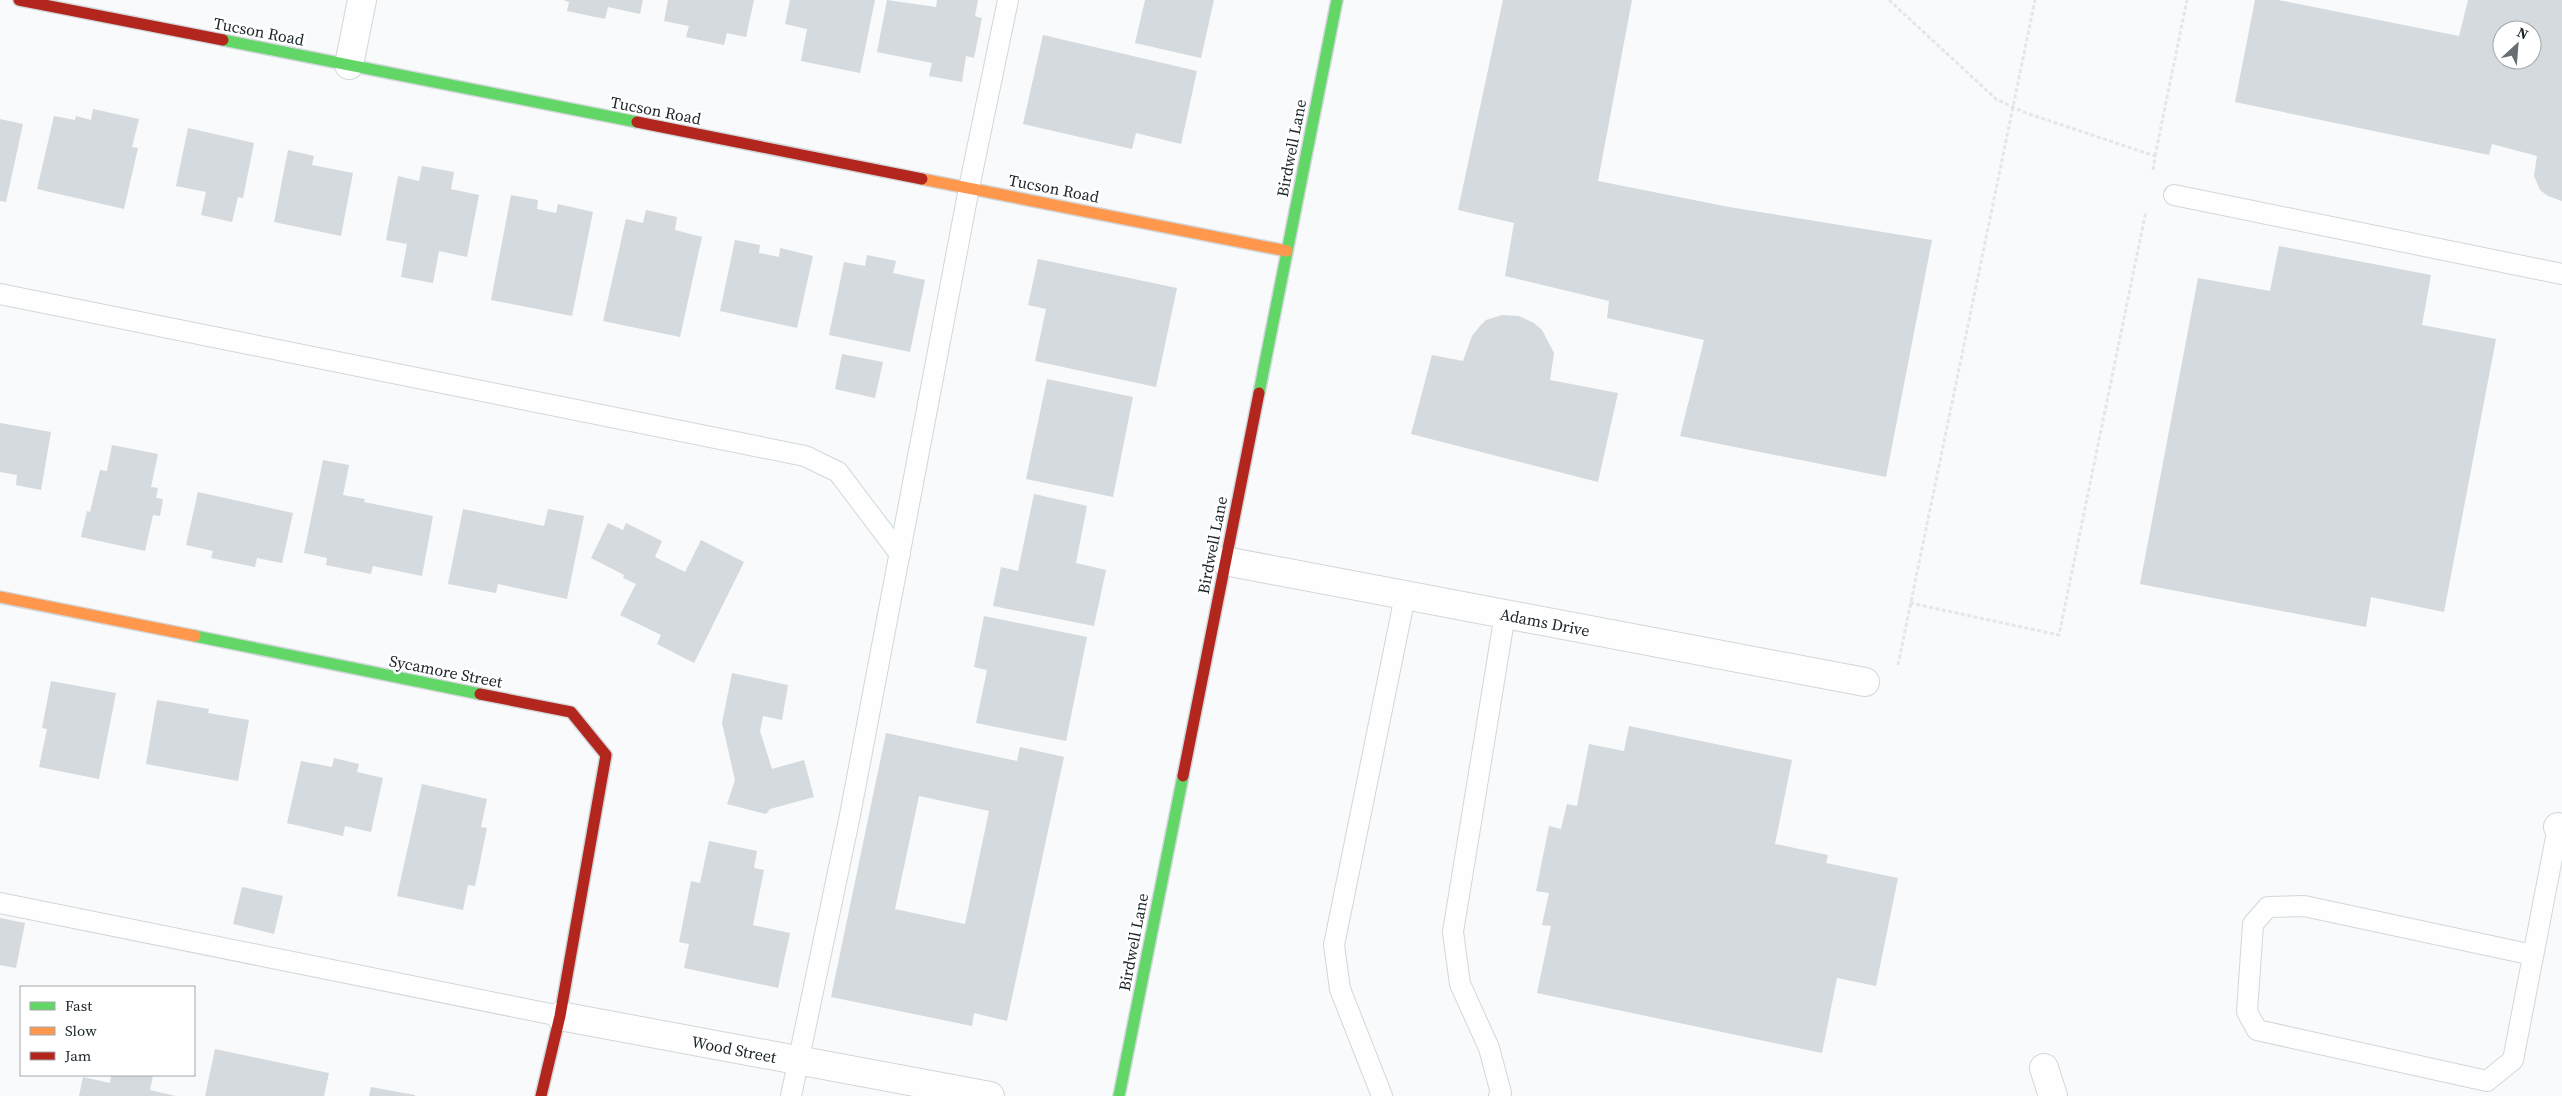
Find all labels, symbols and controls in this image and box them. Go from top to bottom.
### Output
street label: Tucson Road [212,11,306,51]
north arrow [2492,20,2542,70]
text: N [2514,22,2532,45]
street label: Tucson Road [609,90,703,130]
street label: Birdwell Lane [1271,97,1311,199]
street label: Tucson Road [1007,168,1101,208]
street label: Birdwell Lane [1192,494,1232,596]
street label: Adams Drive [1498,603,1592,641]
street label: Sycamore Street [388,649,505,693]
street label: Birdwell Lane [1113,891,1153,993]
legend [20,986,195,1076]
text: Fast [65,995,92,1016]
text: Slow [65,1020,97,1041]
street label: Wood Street [690,1030,779,1068]
text: Jam [64,1045,92,1066]

